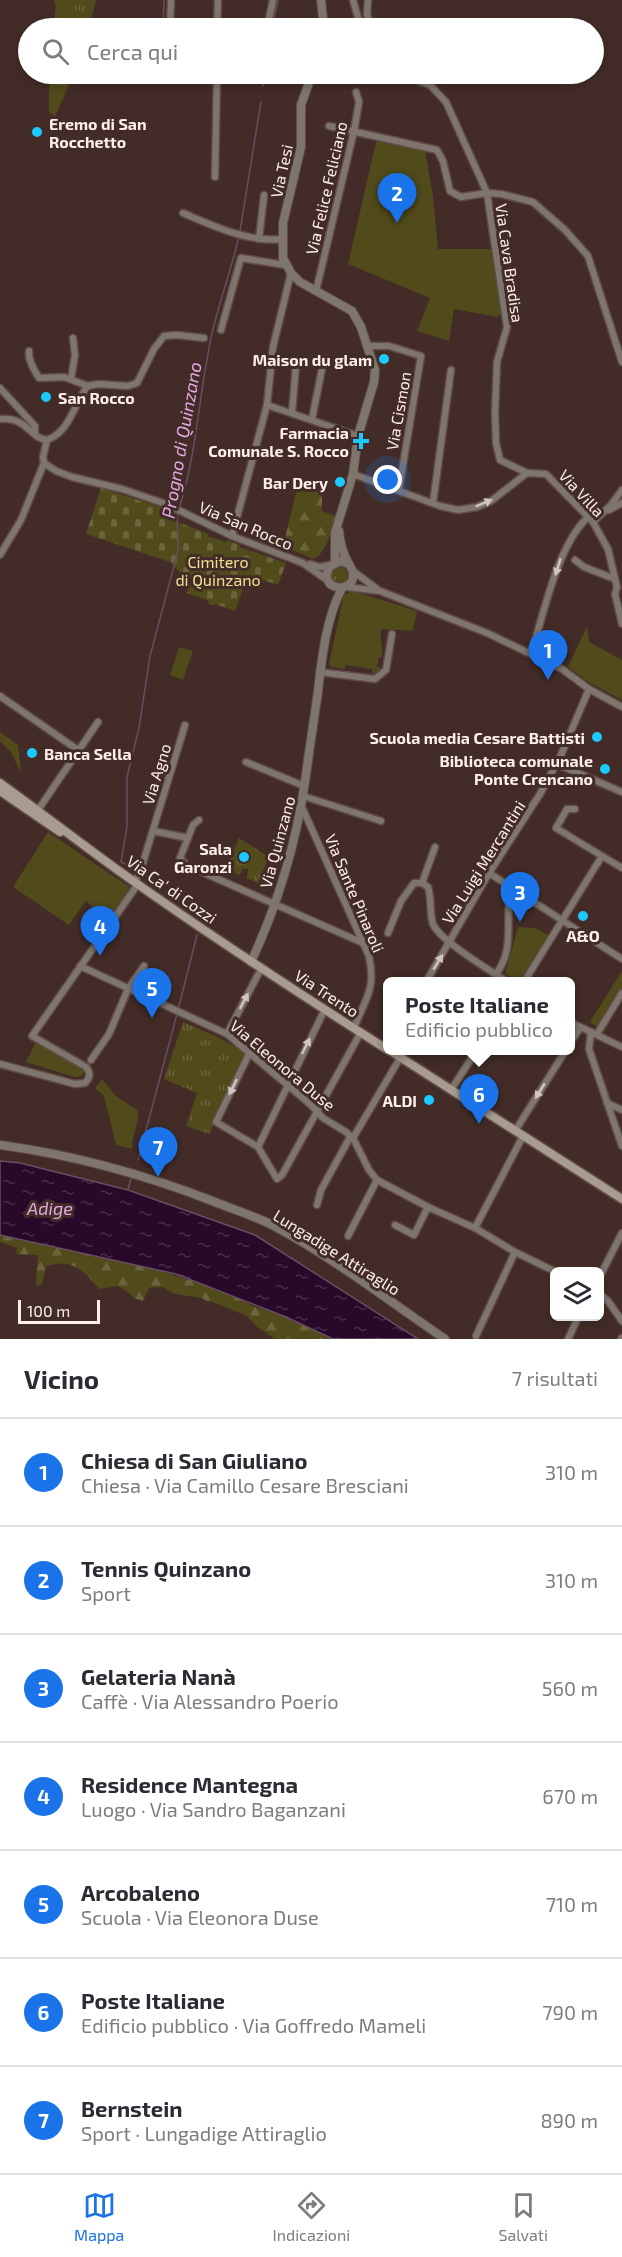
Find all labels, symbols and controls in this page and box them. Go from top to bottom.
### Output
search box [18,18,604,84]
icon: search [39,35,72,68]
text: Cerca qui [87,38,178,64]
place label: Eremo di San Rocchetto [49,114,147,151]
street label: Via Felice Feliciano [301,119,351,257]
marker: Eremo di San Rocchetto [30,125,44,139]
street label: Via Tesi [266,143,296,199]
pin: 2 [378,174,416,223]
street label: Via Cava Bradisa [492,202,528,324]
place label: Maison du glam [253,350,372,369]
marker: Maison du glam [377,352,391,366]
water label: Progno di Quinzano [156,360,206,520]
street label: Via Cismon [382,370,414,452]
place label: San Rocco [58,388,135,407]
marker: San Rocco [39,390,53,404]
place label: Farmacia Comunale S. Rocco [208,423,349,460]
marker: Farmacia Comunale S. Rocco [354,434,368,448]
your location [373,465,402,494]
street label: Via Villa [555,465,609,521]
place label: Bar Dery [263,473,328,493]
marker: Bar Dery [333,475,347,489]
street label: Via San Rocco [196,497,296,553]
one-way arrow [476,498,494,508]
park label: Cimitero di Quinzano [175,552,261,590]
one-way arrow [553,558,562,576]
pin: 1 [528,630,568,680]
place label: Scuola media Cesare Battisti [369,728,585,747]
marker: Scuola media Cesare Battisti [590,730,604,744]
street label: Via Agno [138,741,174,807]
place label: Banca Sella [44,744,132,763]
marker: Banca Sella [25,746,39,760]
place label: Biblioteca comunale Ponte Crencano [439,751,593,788]
marker: Biblioteca comunale Ponte Crencano [598,762,612,776]
street label: Via Quinzano [256,794,299,890]
street label: Via Luigi Mercantini [437,797,529,927]
street label: Via Sante Pinaroli [321,831,389,955]
place label: Sala Garonzi [174,839,232,876]
marker: Sala Garonzi [237,850,251,864]
street label: Via Ca' di Cozzi [123,851,221,927]
pin: 3 [500,872,540,922]
pin: 4 [80,906,120,956]
marker: A&O [576,909,590,923]
place label: A&O [566,926,600,945]
one-way arrow [432,954,443,970]
street label: Via Trento [291,965,363,1021]
pin: 5 [132,968,172,1018]
popup [383,977,575,1055]
text: Poste Italiane [405,991,549,1017]
one-way arrow [239,993,249,1010]
street label: Via Eleonora Duse [227,1016,339,1114]
text: Edificio pubblico [405,1017,553,1041]
one-way arrow [301,1038,311,1055]
pin: 6 [460,1074,498,1124]
one-way arrow [228,1079,238,1096]
one-way arrow [535,1082,546,1099]
place label: ALDI [382,1091,417,1110]
marker: ALDI [422,1093,436,1107]
pin: 7 [138,1128,178,1177]
water label: Adige [26,1197,73,1219]
street label: Lungadige Attiraglio [270,1205,404,1299]
map controls [550,1267,604,1321]
button: layers [550,1267,604,1321]
scale bar [18,1297,100,1324]
text: 100 m [27,1301,70,1320]
text: Vicino [24,1363,99,1394]
text: 7 risultati [512,1366,598,1390]
text: Chiesa di San Giuliano [81,1447,307,1473]
text: 1 [39,1460,48,1484]
text: 310 m [545,1460,598,1484]
text: Chiesa · Via Camillo Cesare Bresciani [81,1473,409,1497]
text: Tennis Quinzano [81,1555,251,1581]
text: 2 [38,1568,49,1592]
text: 310 m [545,1568,598,1592]
text: Sport [81,1581,131,1605]
text: Gelateria Nanà [81,1663,236,1689]
text: 3 [38,1676,49,1700]
text: 560 m [542,1676,598,1700]
text: Caffè · Via Alessandro Poerio [81,1689,339,1713]
text: Residence Mantegna [81,1771,298,1797]
text: 4 [37,1784,50,1808]
text: 670 m [542,1784,598,1808]
text: Luogo · Via Sandro Baganzani [81,1797,346,1821]
text: Arcobaleno [81,1879,200,1905]
text: 5 [38,1892,49,1916]
text: 710 m [546,1892,598,1916]
text: Scuola · Via Eleonora Duse [81,1905,319,1929]
text: Poste Italiane [81,1987,225,2013]
text: 6 [38,2000,49,2024]
text: 790 m [542,2000,598,2024]
text: Edificio pubblico · Via Goffredo Mameli [81,2013,426,2037]
text: Bernstein [81,2095,183,2121]
text: 7 [38,2108,49,2132]
text: 890 m [540,2108,598,2132]
text: Sport · Lungadige Attiraglio [81,2121,327,2145]
tab: Mappa [74,2189,124,2244]
tab: Indicazioni [273,2189,350,2244]
tab: Salvati [498,2189,548,2244]

